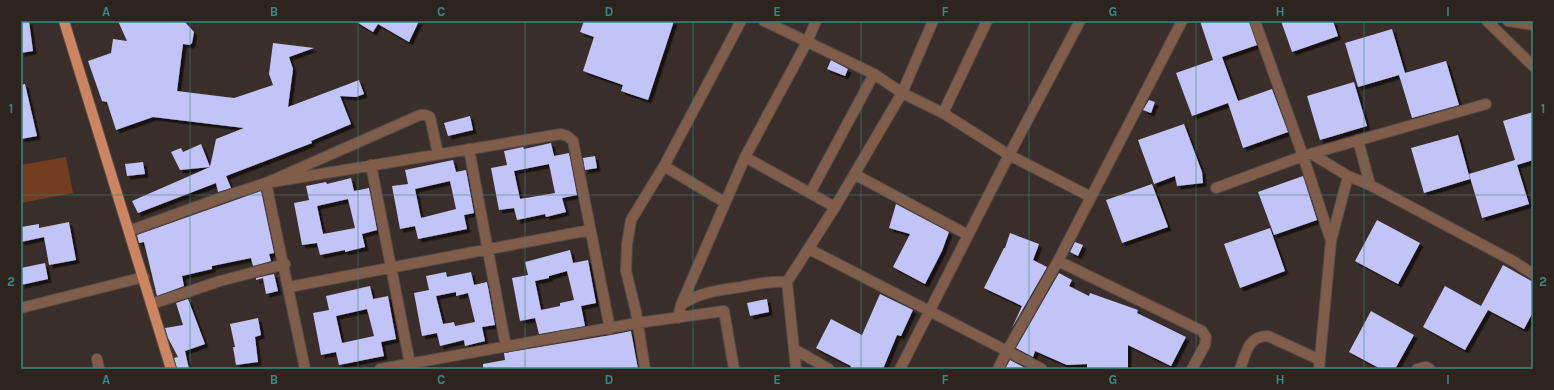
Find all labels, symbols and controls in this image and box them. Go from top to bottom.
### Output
text: A [102,4,110,19]
text: B [270,4,278,19]
text: C [437,4,445,19]
text: D [605,4,614,19]
text: E [773,4,781,19]
text: F [941,4,949,19]
text: G [1109,4,1117,19]
text: H [1275,4,1285,19]
text: I [1446,4,1450,19]
text: 1 [9,101,13,116]
text: 1 [1541,101,1545,116]
text: 2 [7,274,15,289]
text: 2 [1539,274,1547,289]
text: A [102,372,110,387]
text: B [270,372,278,387]
text: C [437,372,445,387]
text: D [605,372,614,387]
text: E [773,372,781,387]
text: F [941,372,949,387]
text: G [1109,372,1117,387]
text: H [1275,372,1285,387]
text: I [1446,372,1450,387]

